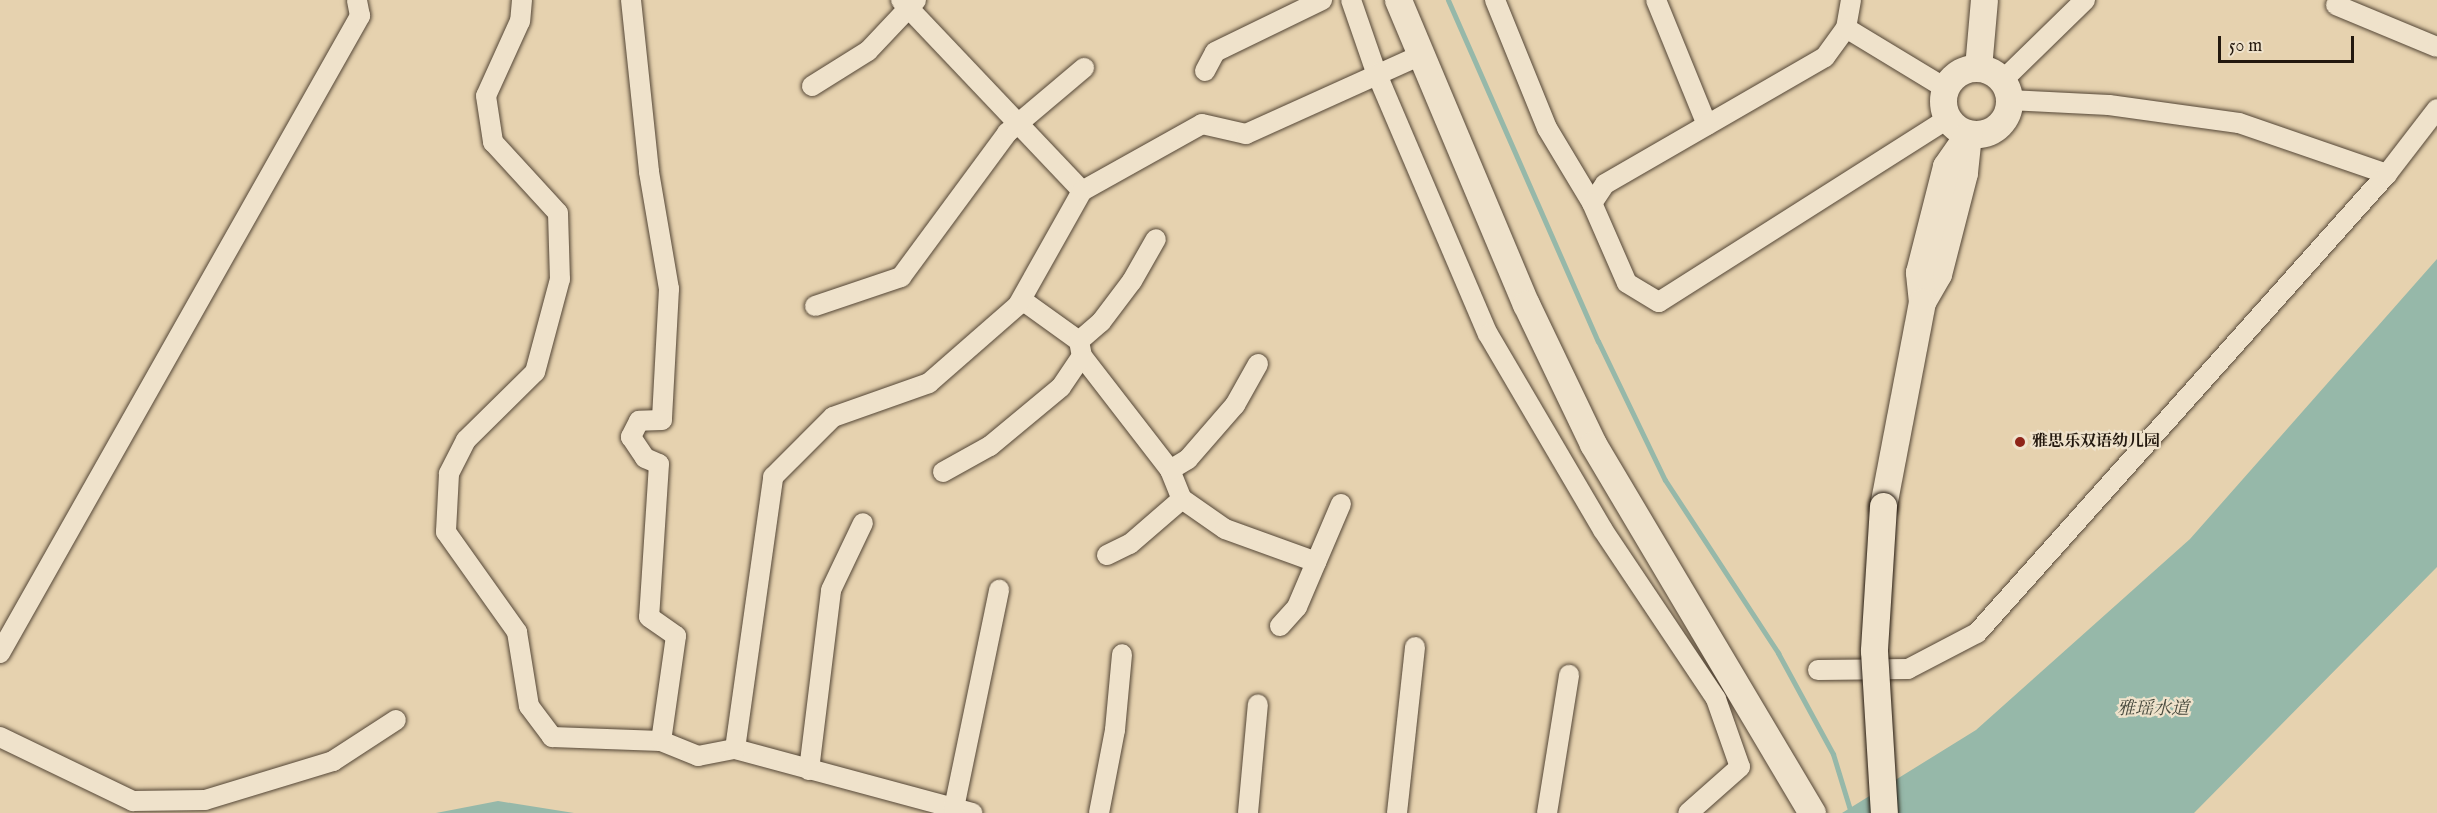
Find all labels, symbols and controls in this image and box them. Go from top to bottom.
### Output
scale bar [2221,24,2358,62]
text: 50 m [2229,35,2262,58]
place label: 雅思乐双语幼儿园 [2032,432,2160,452]
marker: 雅思乐双语幼儿园 [2013,435,2027,449]
water label: 雅瑶水道 [2117,699,2189,721]

